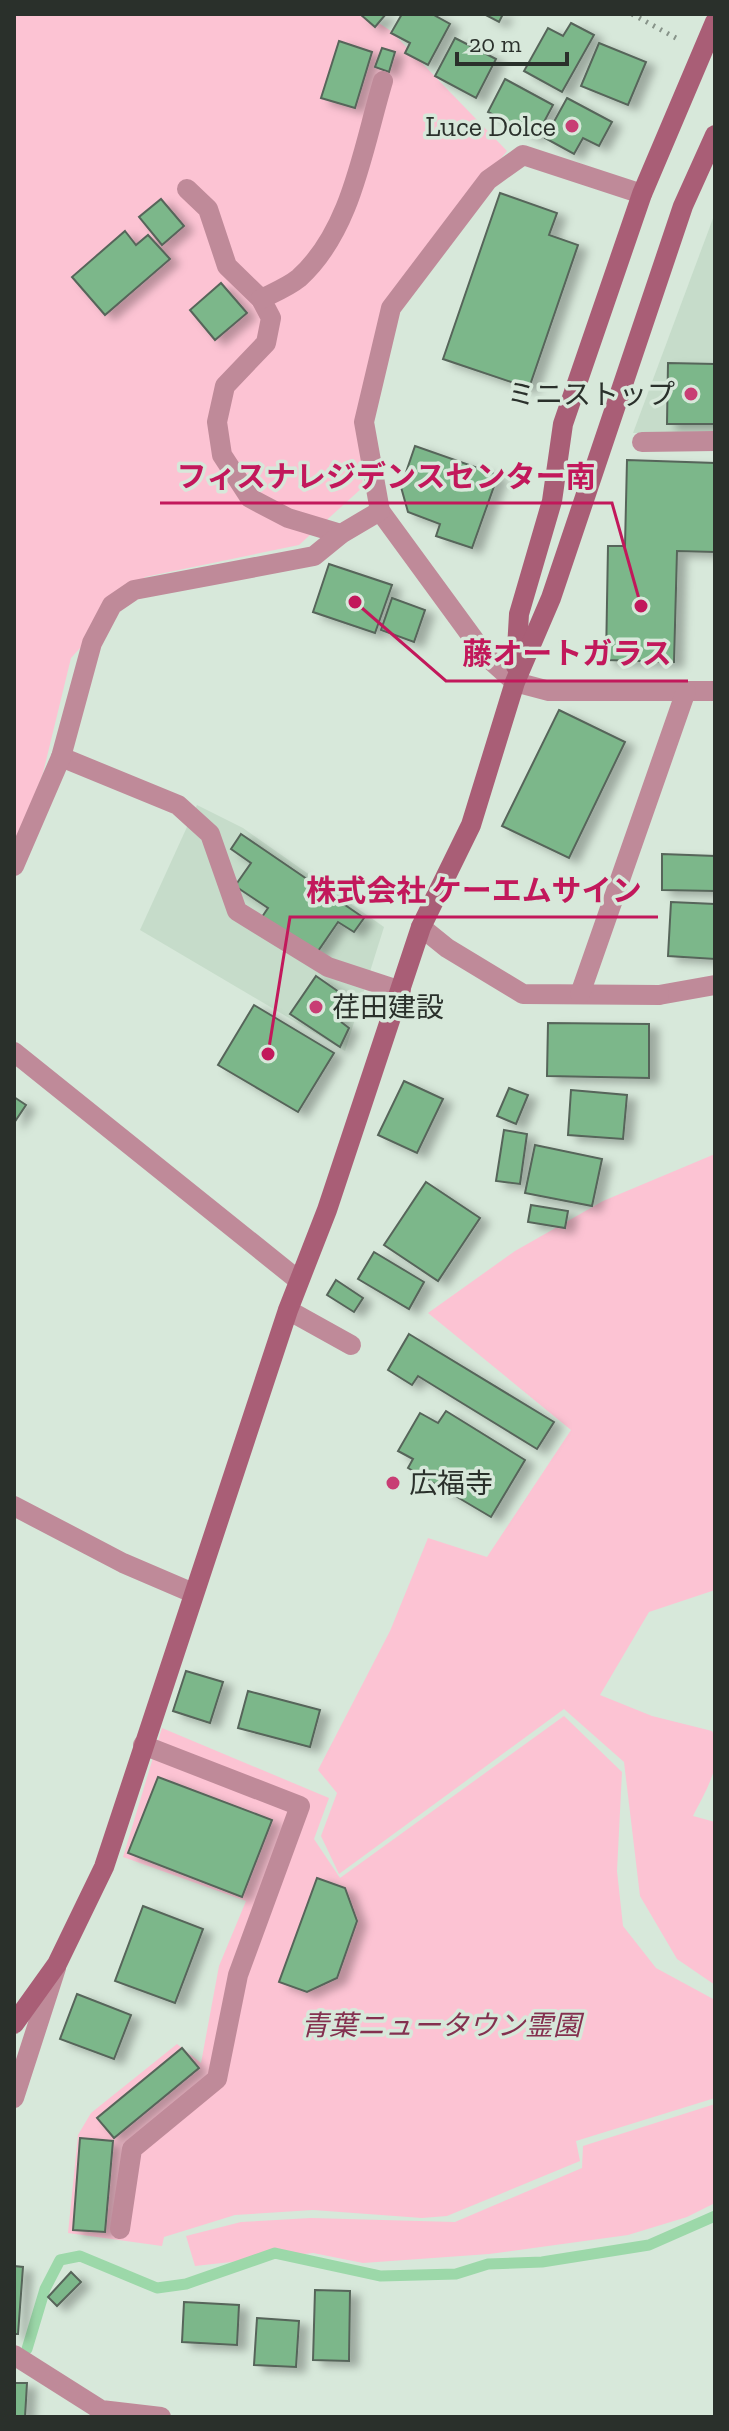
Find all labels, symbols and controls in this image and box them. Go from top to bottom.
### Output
scale bar [457,16,567,66]
text: 20 m [469,29,522,58]
place label: Luce Dolce [425,110,556,143]
marker: Luce Dolce [563,117,581,135]
place label: ミニストップ [507,378,675,411]
marker: ミニストップ [682,385,700,403]
callout: フィスナレジデンスセンター南 [160,449,612,503]
text: フィスナレジデンスセンター南 [177,459,595,495]
callout: 藤オートガラス [446,627,688,681]
text: 藤オートガラス [462,636,672,672]
callout: 株式会社 ケーエムサイン [290,863,658,917]
text: 株式会社 ケーエムサイン [306,873,642,909]
place label: 荏田建設 [332,991,444,1024]
marker: 荏田建設 [307,998,325,1016]
place label: 広福寺 [409,1467,493,1500]
marker: 広福寺 [384,1474,402,1492]
park label: 青葉ニュータウン霊園 [301,2009,585,2042]

